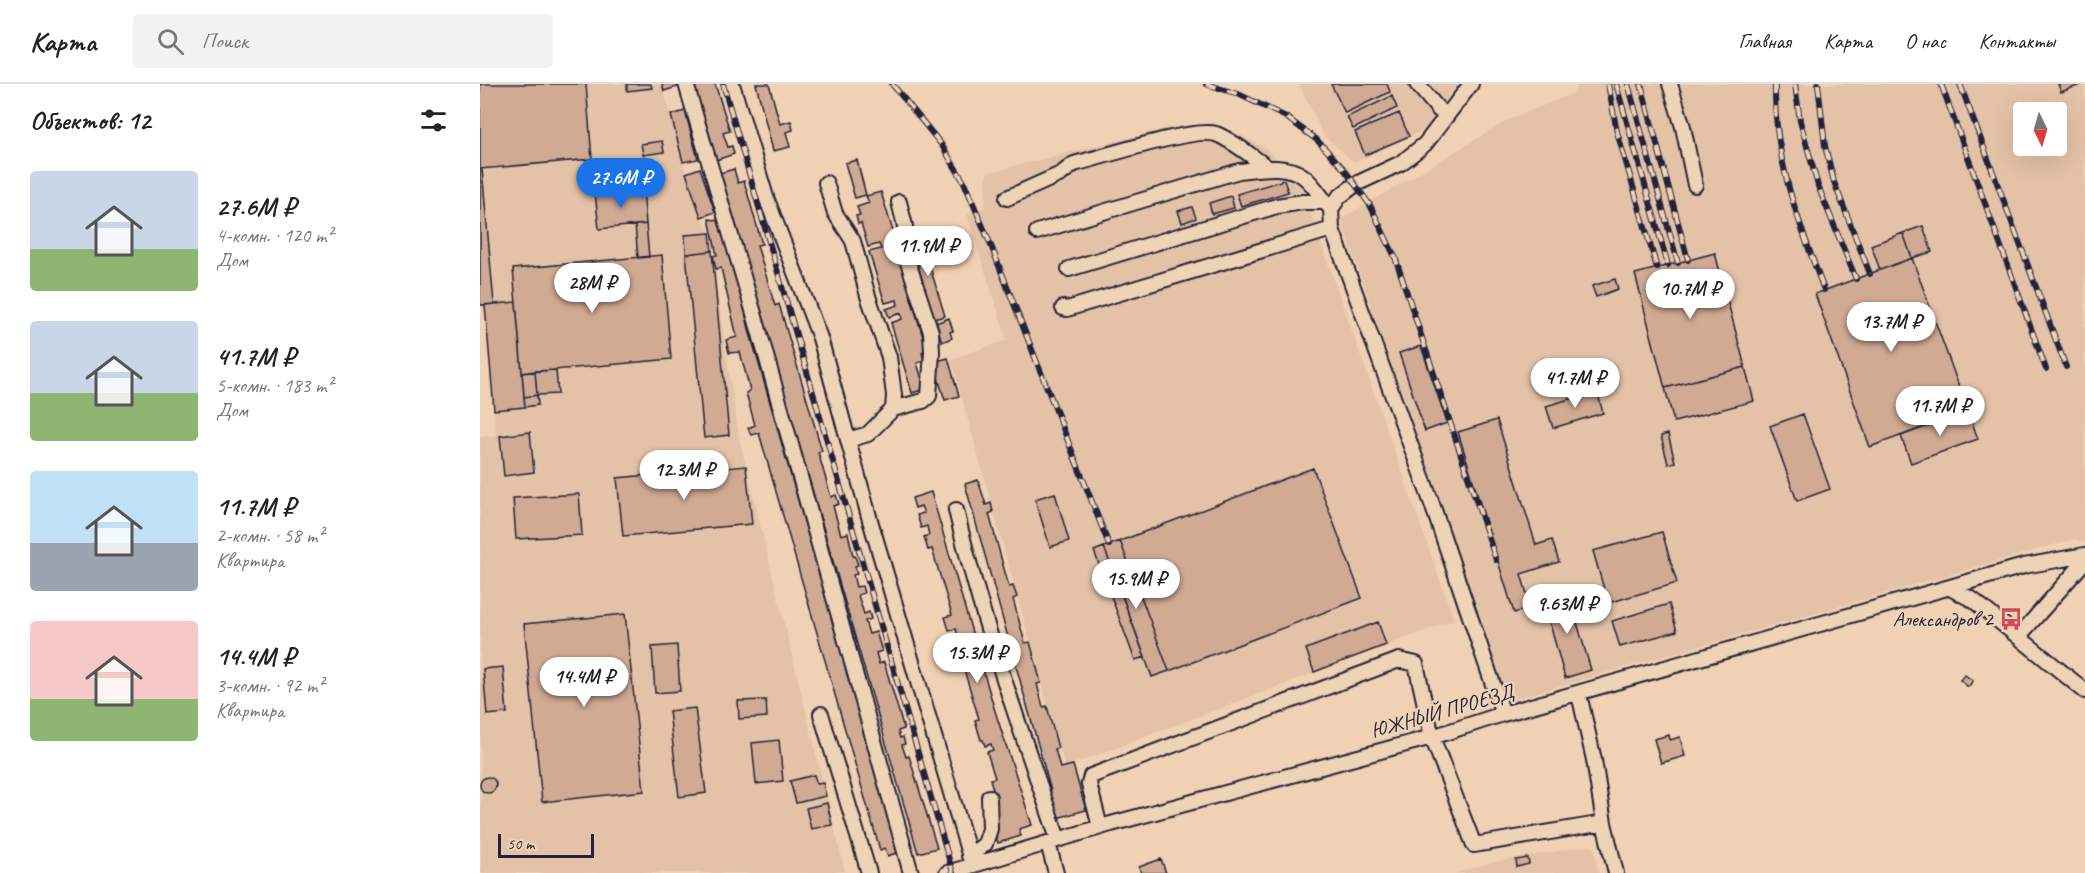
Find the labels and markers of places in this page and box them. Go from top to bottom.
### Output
pin: 27.6M ₽ [566,158,676,209]
pin: 11.9M ₽ [873,226,983,277]
pin: 28M ₽ [550,263,634,314]
pin: 10.7M ₽ [1635,269,1745,320]
pin: 13.7M ₽ [1836,302,1946,353]
pin: 41.7M ₽ [1520,358,1630,409]
pin: 11.7M ₽ [1885,386,1995,437]
pin: 12.3M ₽ [629,450,739,501]
pin: 15.9M ₽ [1081,559,1191,610]
pin: 9.63M ₽ [1512,584,1622,635]
place label: Александров 2 [1893,606,1995,632]
bus stop icon: Александров 2 [1998,606,2024,632]
pin: 15.3M ₽ [922,633,1032,684]
pin: 14.4M ₽ [529,657,639,708]

